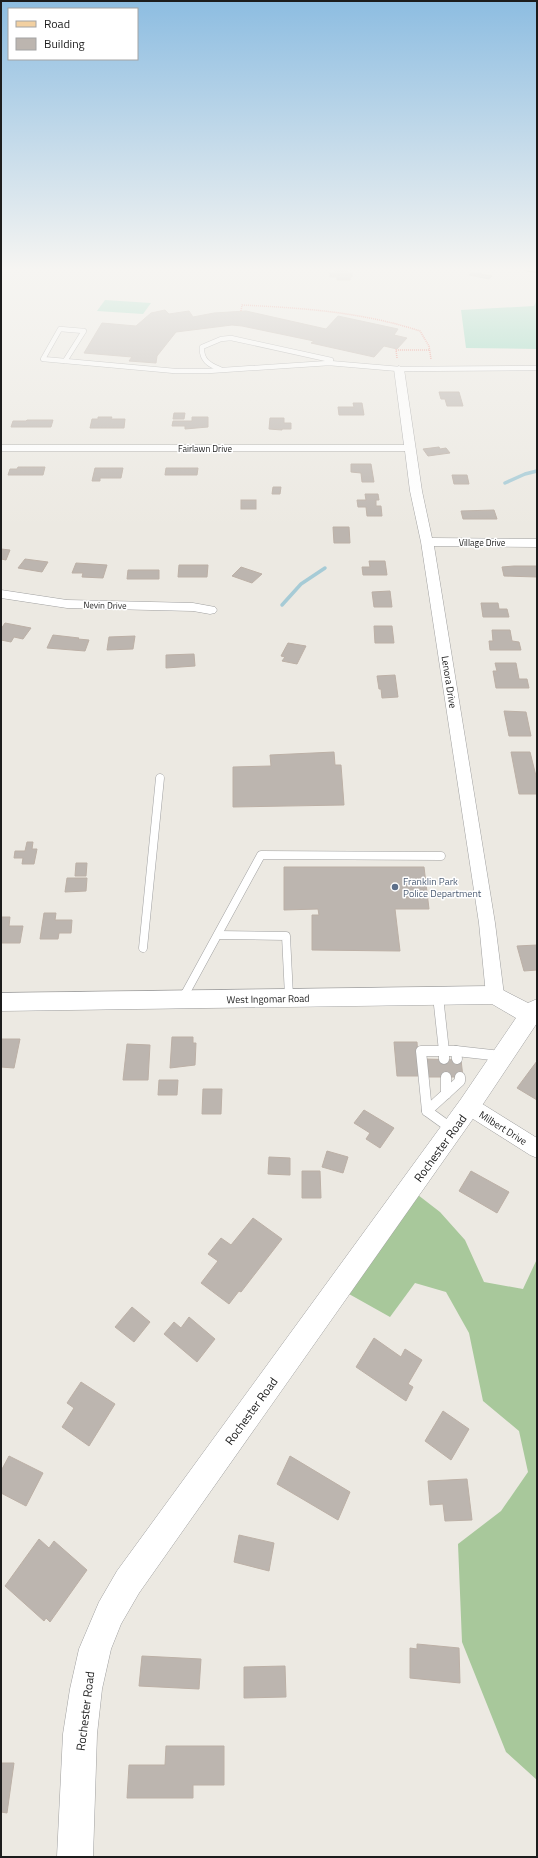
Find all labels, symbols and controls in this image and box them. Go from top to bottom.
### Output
legend [8,8,138,60]
text: Road [44,14,70,33]
text: Building [44,34,85,53]
street label: Fairlawn Drive [178,442,232,455]
street label: Village Drive [459,536,506,549]
street label: Nevin Drive [83,598,127,612]
street label: Lenora Drive [437,655,461,709]
place label: Franklin Park Police Department [403,874,482,901]
marker: Franklin Park Police Department [390,882,400,892]
street label: West Ingomar Road [226,991,310,1007]
street label: Milbert Drive [476,1107,530,1149]
street label: Rochester Road [409,1110,471,1186]
street label: Rochester Road [220,1373,282,1449]
street label: Rochester Road [71,1670,99,1752]

